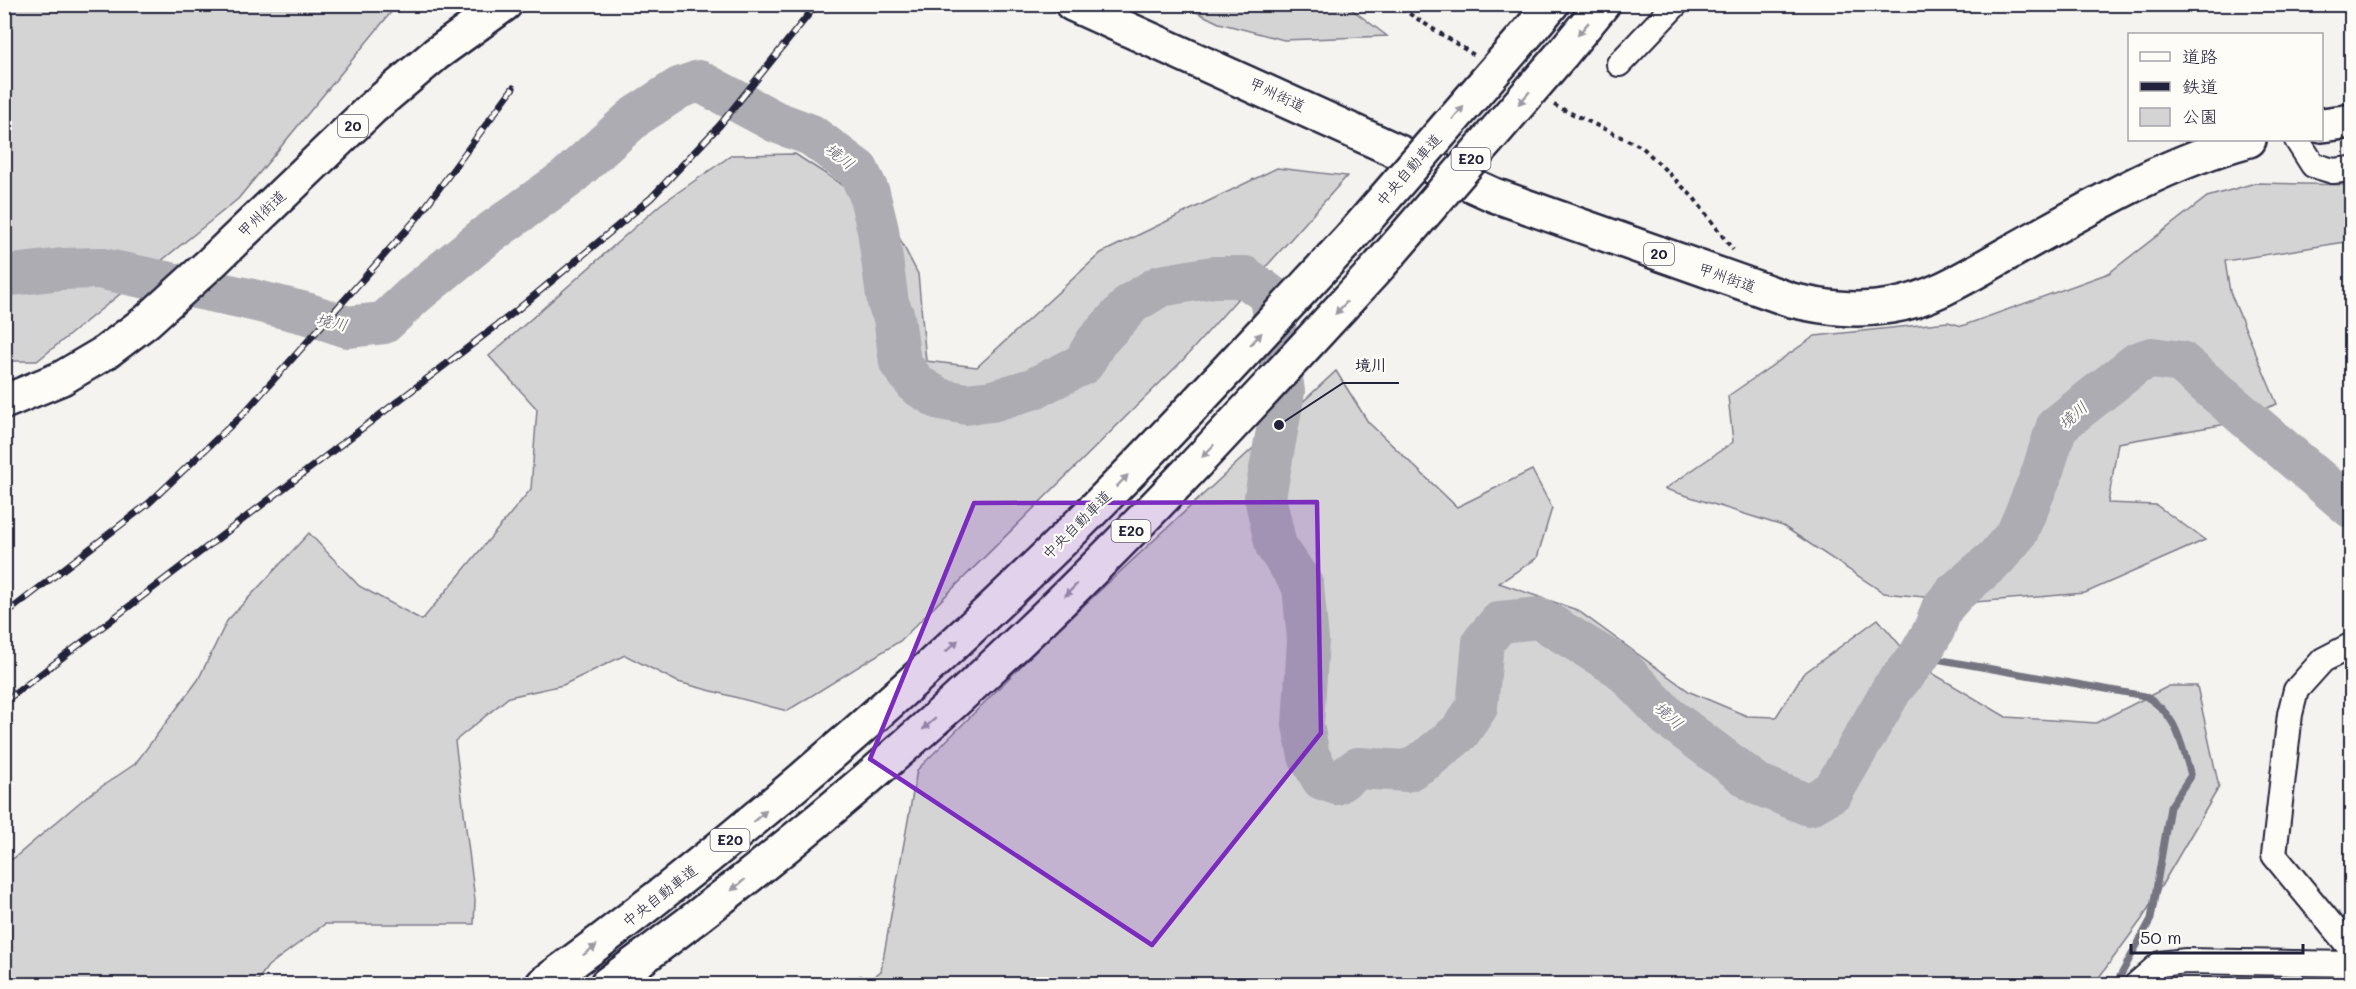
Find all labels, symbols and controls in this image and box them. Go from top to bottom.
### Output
one-way arrow [1576,21,1589,37]
legend [2128,33,2323,141]
text: 道路 [2182,44,2218,68]
street label: 甲州街道 [1246,72,1309,116]
text: 鉄道 [2182,74,2218,98]
one-way arrow [1518,90,1531,105]
text: 公園 [2182,104,2218,128]
one-way arrow [1451,106,1464,121]
road number: 20 [338,115,368,137]
street label: 中央自動車道 [1371,129,1445,210]
water label: 境川 [821,137,859,174]
road number: E20 [1452,148,1490,170]
street label: 甲州街道 [233,185,290,241]
road number: 20 [1644,243,1674,265]
street label: 甲州街道 [1696,258,1759,296]
one-way arrow [1335,300,1348,315]
water label: 境川 [314,308,350,335]
one-way arrow [1249,332,1263,347]
callout: 境川 [1343,349,1399,383]
text: 境川 [1355,354,1387,375]
water label: 境川 [2054,396,2092,433]
one-way arrow [1202,444,1216,458]
one-way arrow [1114,474,1128,488]
street label: 中央自動車道 [1037,485,1115,563]
road number: E20 [1112,520,1150,542]
one-way arrow [1065,583,1079,597]
one-way arrow [945,640,959,654]
water label: 境川 [1650,696,1688,733]
one-way arrow [922,717,937,730]
one-way arrow [752,810,768,823]
road number: E20 [710,829,750,851]
street label: 中央自動車道 [618,860,701,931]
one-way arrow [730,878,746,891]
scale bar [2131,917,2304,955]
text: 50 m [2140,925,2182,949]
one-way arrow [582,943,598,956]

